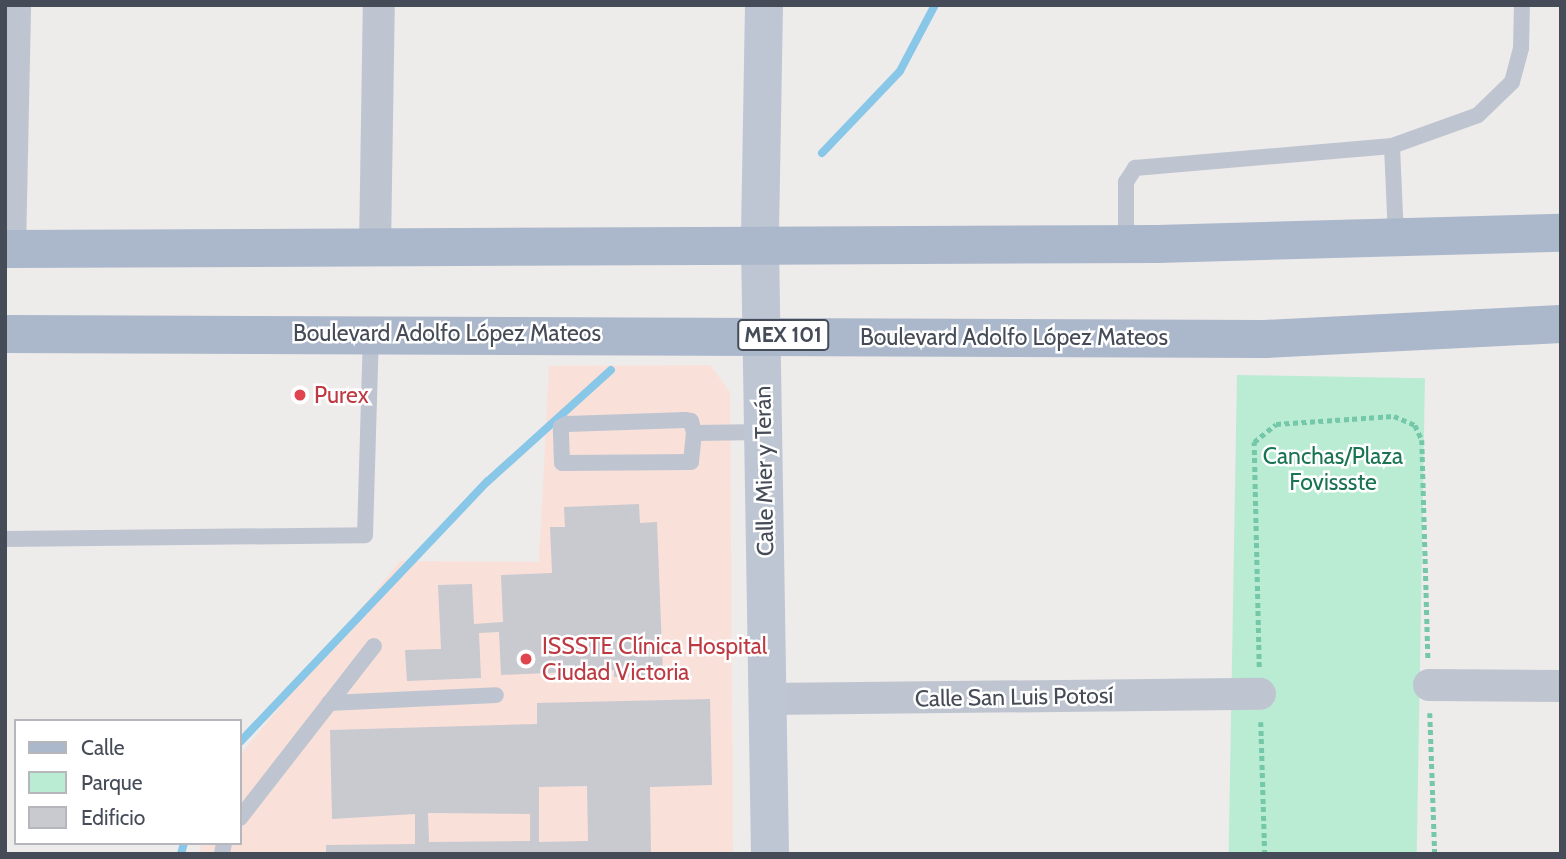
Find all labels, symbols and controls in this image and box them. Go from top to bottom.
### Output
road number: MEX 101 [736,318,830,352]
street label: Boulevard Adolfo López Mateos [293,319,601,347]
street label: Boulevard Adolfo López Mateos [860,323,1168,351]
place label: Purex [314,381,369,409]
street label: Calle Mier y Terán [749,386,779,556]
marker: Purex [292,387,308,403]
park label: Canchas/Plaza Fovissste [1263,442,1403,496]
place label: ISSSTE Clínica Hospital Ciudad Victoria [542,632,767,686]
marker: ISSSTE Clínica Hospital Ciudad Victoria [516,649,536,669]
street label: Calle San Luis Potosí [915,681,1113,713]
legend [14,719,242,845]
text: Calle [81,735,125,760]
text: Parque [81,770,143,795]
text: Edificio [81,805,145,830]

